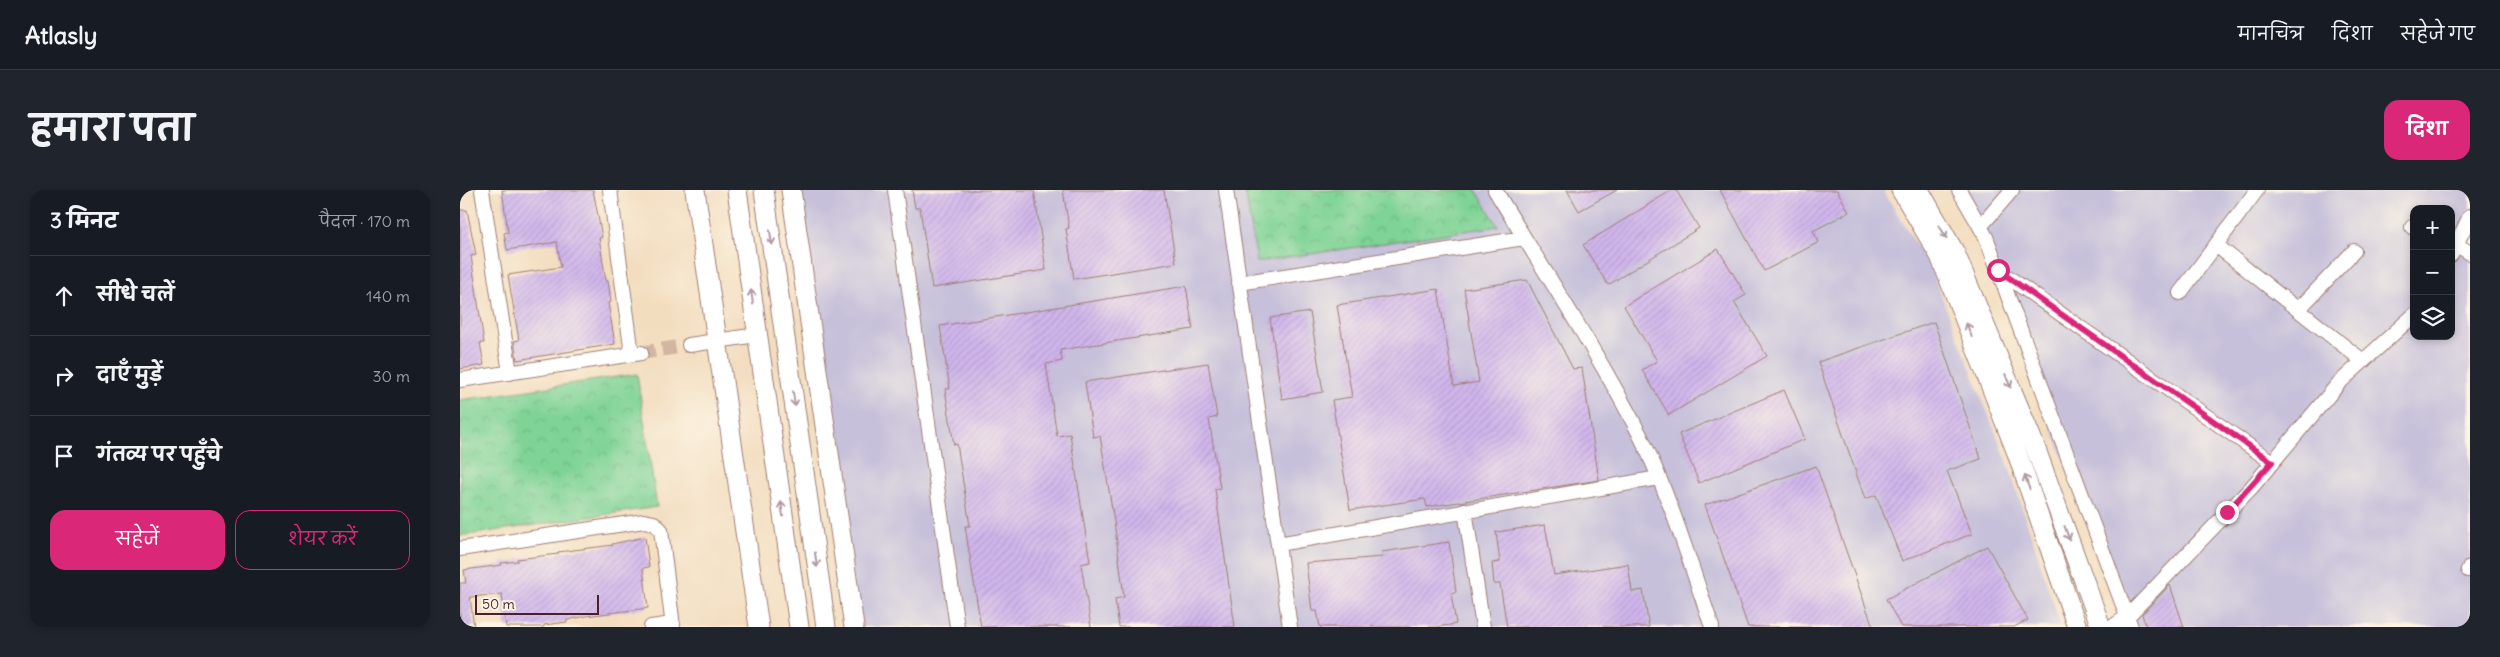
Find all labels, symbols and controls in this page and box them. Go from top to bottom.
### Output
text: Atlasly [25,20,97,50]
text: मानचित्र [2238,22,2304,45]
text: दिशा [2332,22,2373,45]
text: सहेजे गए [2401,22,2475,45]
button: दिशा [2384,100,2470,160]
text: हमारा पता [30,105,194,149]
map controls [2410,205,2455,340]
button: + [2410,205,2455,250]
text: 3 मिनट [50,207,118,234]
text: पैदल · 170 m [319,211,410,231]
one-way arrow [1939,225,1949,239]
one-way arrow [766,230,776,246]
button: − [2410,250,2455,295]
route start [1987,259,2010,282]
icon: ahead [50,282,78,310]
text: सीधे चलें [97,282,174,306]
text: 140 m [366,286,410,306]
one-way arrow [746,289,756,305]
button: layers [2410,295,2455,340]
one-way arrow [1963,323,1973,338]
icon: right [50,362,78,390]
text: दाएँ मुड़ें [97,362,163,386]
text: 30 m [373,366,410,386]
one-way arrow [2004,373,2014,388]
one-way arrow [789,391,799,407]
icon: arrive [50,442,78,470]
text: गंतव्य पर पहुँचे [97,442,222,466]
one-way arrow [2022,474,2031,490]
route end [2216,501,2239,524]
one-way arrow [777,502,787,518]
button: सहेजें [50,510,225,570]
button: शेयर करें [235,510,410,570]
one-way arrow [2063,524,2072,540]
one-way arrow [812,552,822,568]
scale bar [475,592,599,615]
text: 50 m [482,595,515,613]

